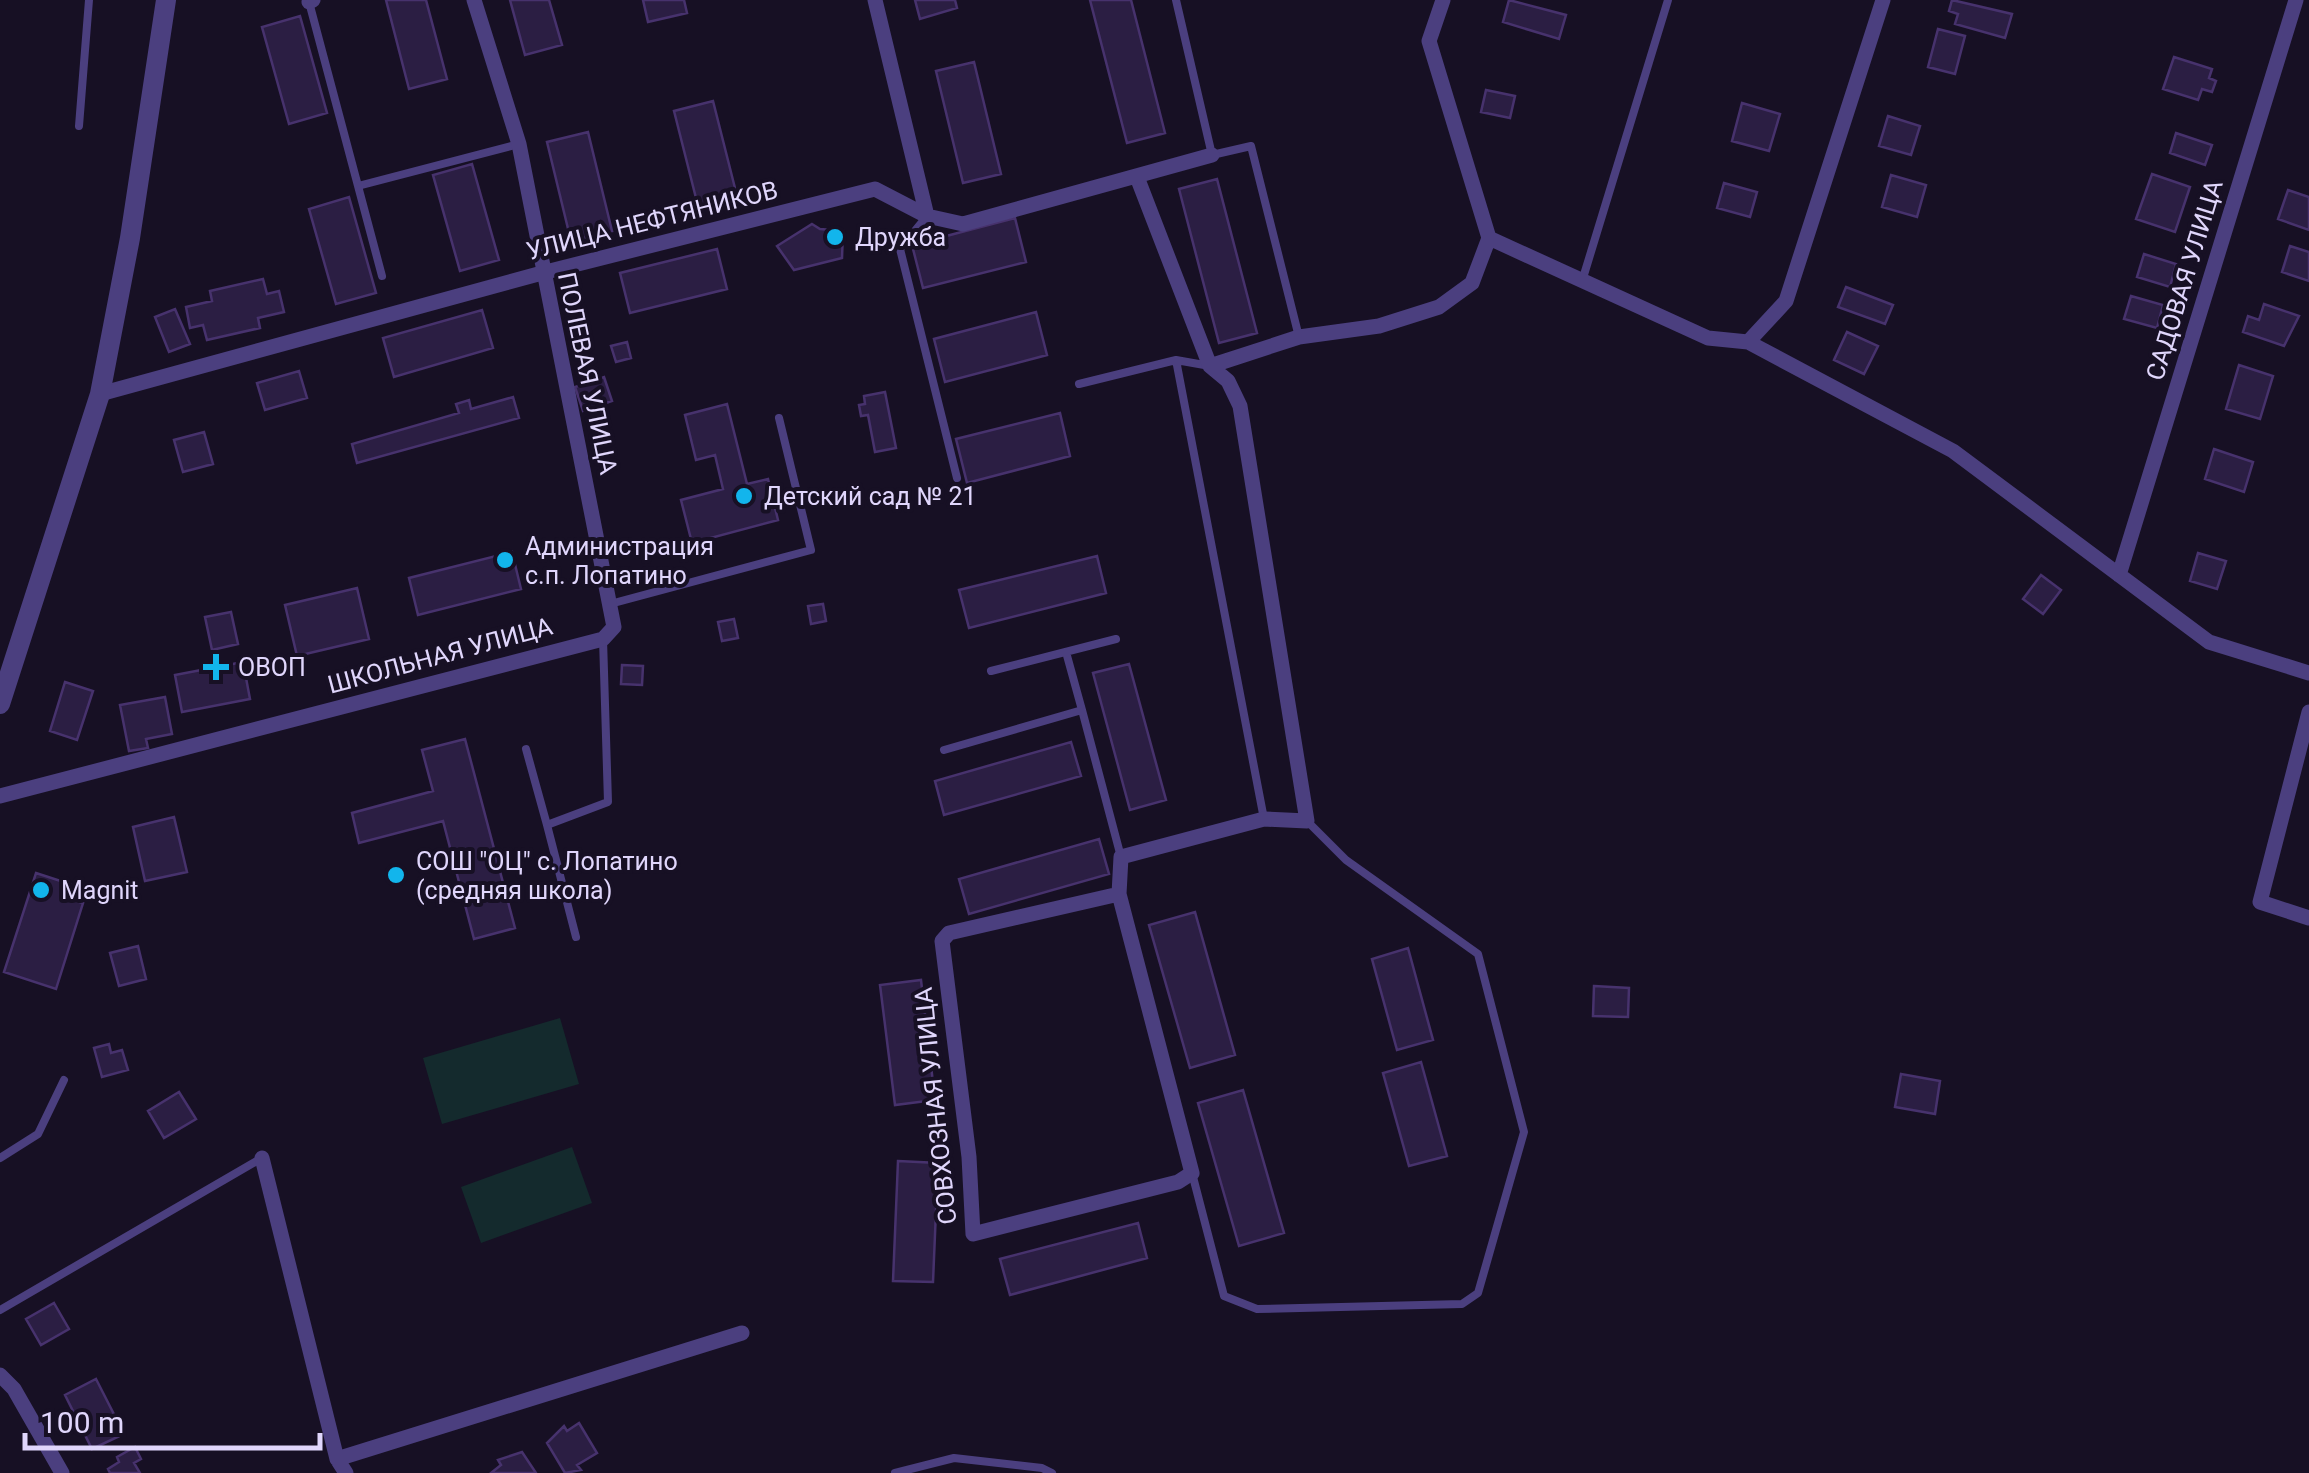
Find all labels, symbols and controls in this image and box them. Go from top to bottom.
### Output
street label: УЛИЦА НЕФТЯНИКОВ [523,175,781,266]
street label: САДОВАЯ УЛИЦА [2140,176,2229,384]
place label: Дружба [855,223,946,252]
marker: Дружба [824,226,846,248]
street label: ПОЛЕВАЯ УЛИЦА [552,269,623,477]
place label: Детский сад № 21 [764,482,977,511]
marker: Детский сад № 21 [733,485,755,507]
place label: Администрация с.п. Лопатино [525,532,714,590]
marker: Администрация с.п. Лопатино [494,549,516,571]
street label: ШКОЛЬНАЯ УЛИЦА [325,612,556,699]
place label: ОВОП [238,653,306,682]
marker: ОВОП [203,654,229,680]
place label: СОШ "ОЦ" с. Лопатино (средняя школа) [416,847,678,905]
marker: СОШ "ОЦ" с. Лопатино (средняя школа) [385,864,407,886]
place label: Magnit [61,876,139,905]
marker: Magnit [30,879,52,901]
street label: СОВХОЗНАЯ УЛИЦА [909,986,962,1226]
scale bar [25,1388,320,1450]
text: 100 m [40,1405,124,1440]

